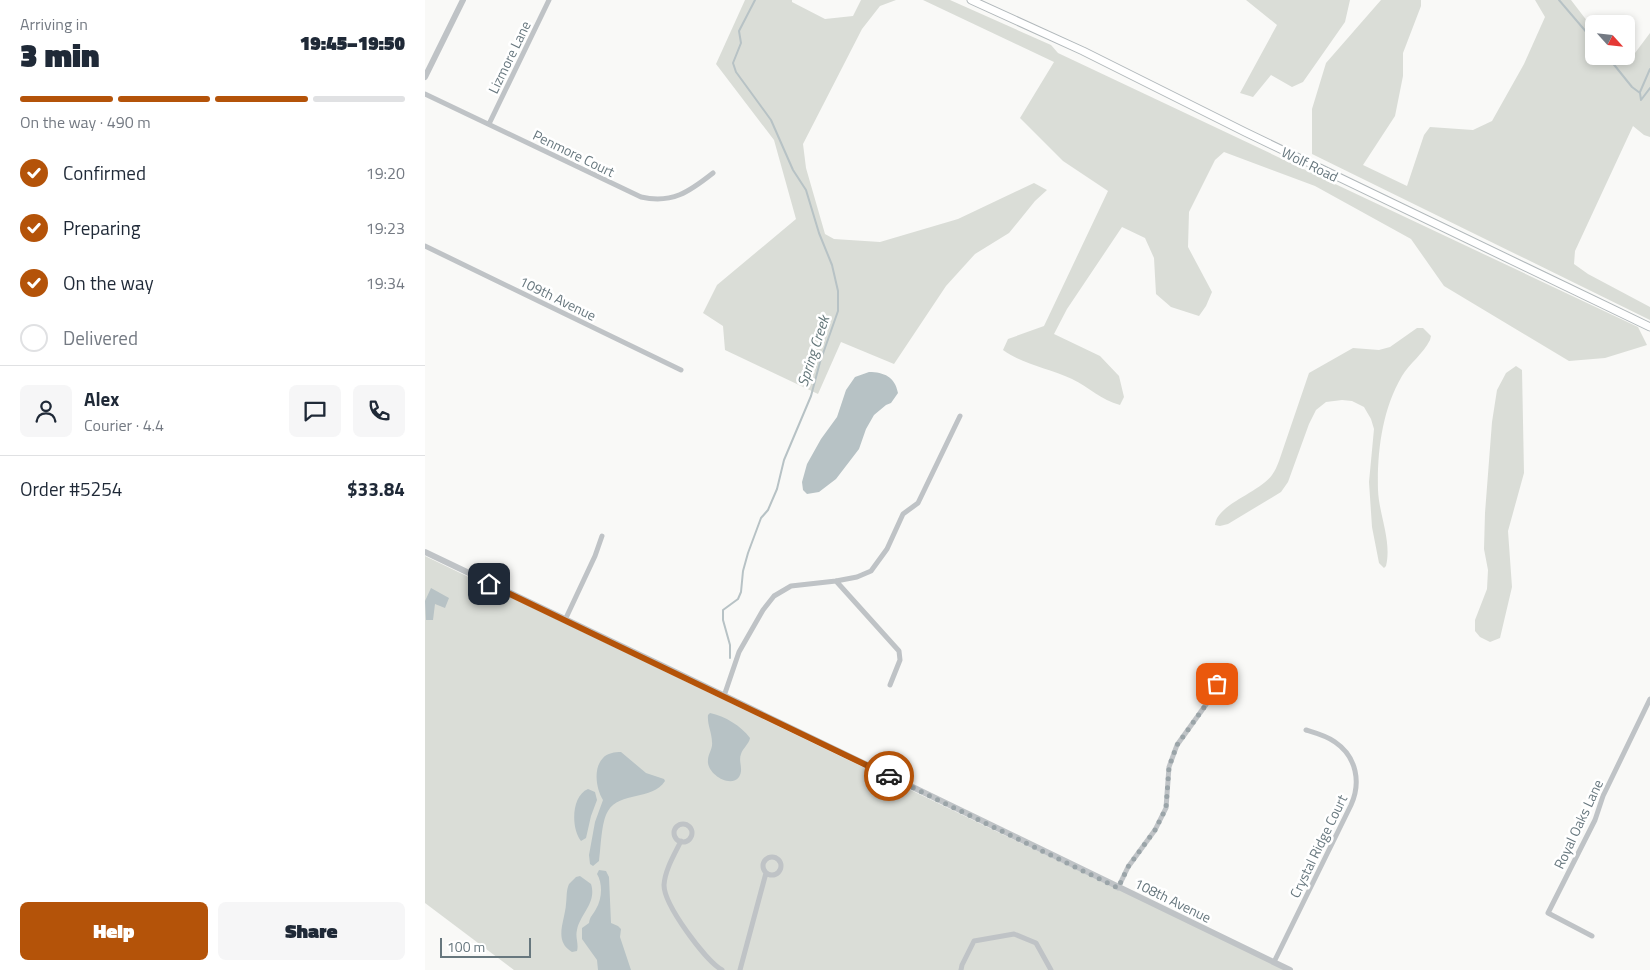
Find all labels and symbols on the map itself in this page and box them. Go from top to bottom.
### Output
north arrow [1585,15,1635,65]
street label: Lizmore Lane [482,17,536,97]
street label: Penmore Court [529,124,619,182]
street label: Wolf Road [1278,141,1342,187]
street label: 109th Avenue [516,270,600,326]
water label: Spring Creek [791,310,836,389]
pin [468,563,510,605]
pin [1196,663,1238,705]
courier [864,751,914,801]
street label: Royal Oaks Lane [1548,776,1608,872]
street label: Crystal Ridge Court [1284,791,1352,901]
street label: 108th Avenue [1131,872,1215,928]
scale bar [440,935,531,958]

